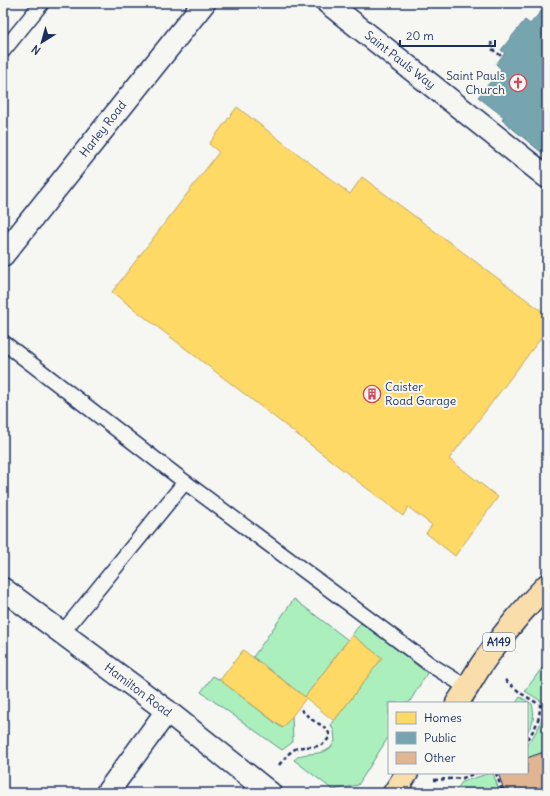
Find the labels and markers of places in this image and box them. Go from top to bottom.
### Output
place label: Saint Pauls Church [446,68,505,97]
church icon: Saint Pauls Church [508,73,528,93]
place label: Caister Road Garage [385,379,456,408]
building icon: Caister Road Garage [362,384,382,404]

